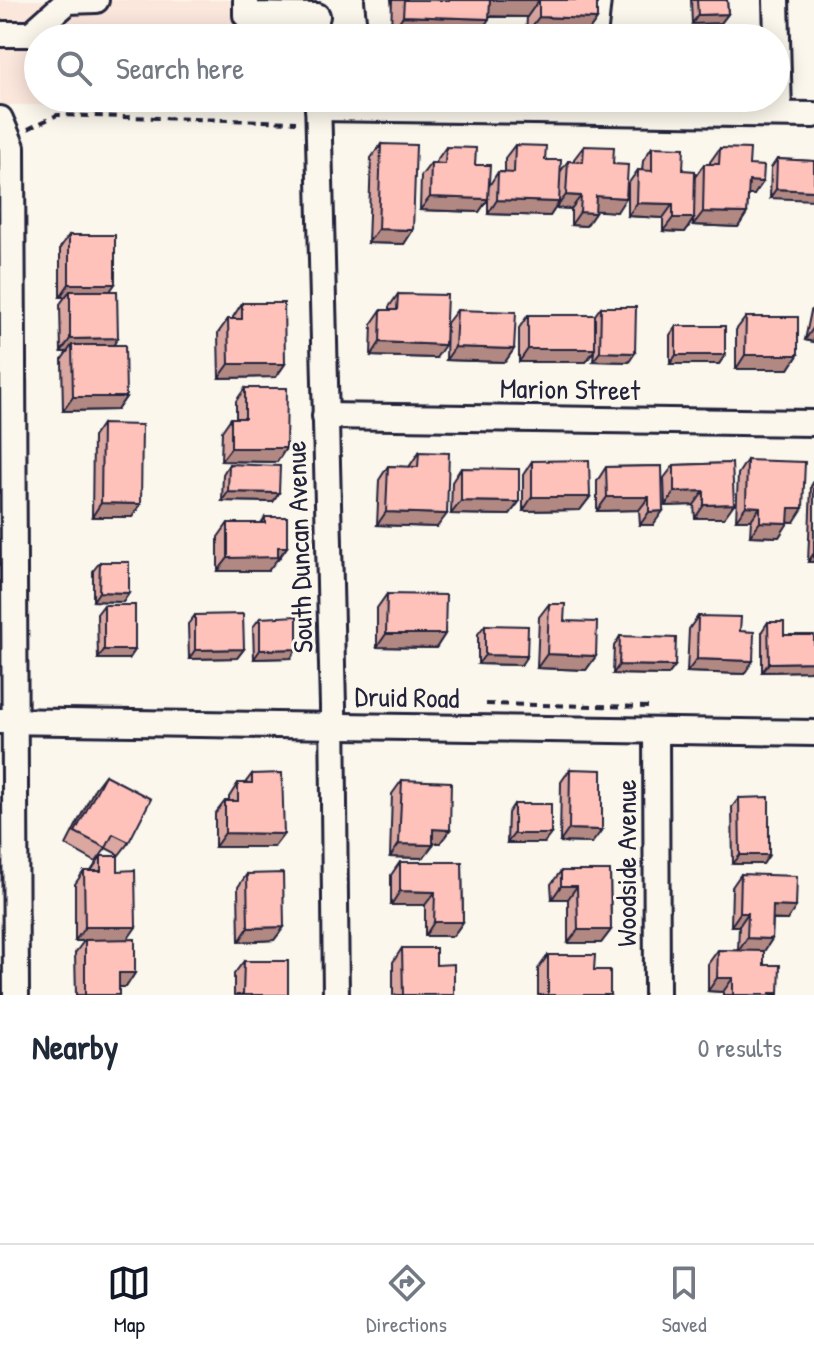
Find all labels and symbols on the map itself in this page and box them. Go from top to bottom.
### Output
street label: Marion Street [500,369,641,409]
street label: South Duncan Avenue [276,440,322,654]
street label: Druid Road [354,677,460,717]
street label: Woodside Avenue [607,779,645,947]

